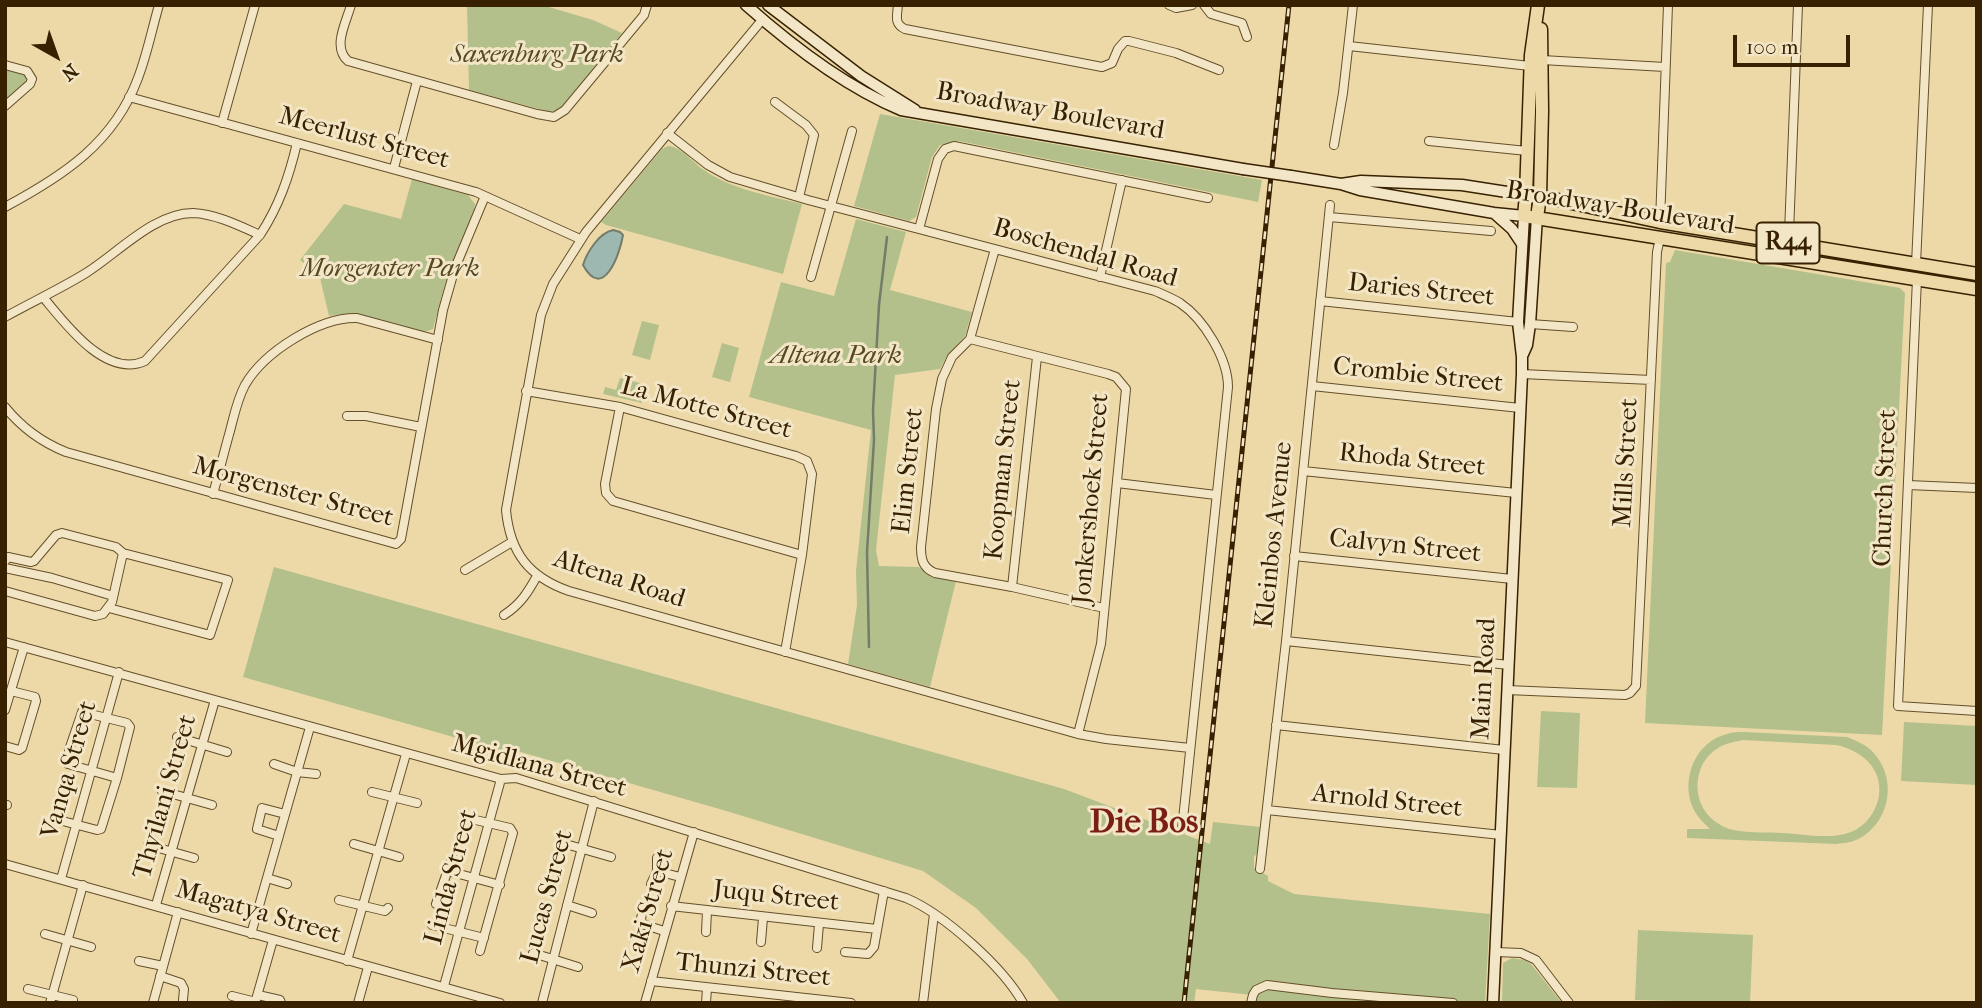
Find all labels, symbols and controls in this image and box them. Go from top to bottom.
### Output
north arrow [21,21,91,91]
scale bar [1737,21,1854,65]
text: 100 m [1746,35,1799,59]
park label: Saxenburg Park [450,40,624,72]
text: N [57,59,82,85]
street label: Broadway Boulevard [934,77,1166,147]
street label: Meerlust Street [275,101,453,177]
street label: Broadway Boulevard [1504,176,1736,242]
street label: Boschendal Road [989,213,1181,295]
road number: R44 [1756,223,1820,264]
park label: Morgenster Park [300,254,480,286]
street label: Daries Street [1346,268,1496,314]
park label: Altena Park [770,341,902,373]
street label: Crombie Street [1331,352,1505,400]
street label: La Motte Street [617,371,795,447]
street label: Koopman Street [979,378,1029,562]
street label: Jonkershoek Street [1067,392,1117,606]
street label: Mills Street [1608,397,1646,529]
street label: Elim Street [887,406,931,536]
street label: Church Street [1868,409,1904,567]
street label: Rhoda Street [1337,438,1487,484]
street label: Kleinbos Avenue [1250,440,1300,630]
street label: Morgenster Street [189,451,397,535]
street label: Calvyn Street [1328,524,1482,570]
street label: Altena Road [549,544,689,616]
street label: Main Road [1466,617,1504,741]
street label: Vanqa Street [35,697,105,843]
street label: Thyilani Street [128,711,204,883]
street label: Mgidlana Street [448,729,630,805]
street label: Arnold Street [1310,779,1464,825]
district label: Die Bos [1090,804,1198,844]
street label: Linda Street [419,806,485,948]
street label: Lucas Street [515,827,581,967]
street label: Xaki Street [616,845,682,977]
street label: Magatya Street [172,874,344,952]
street label: Juqu Street [712,875,840,919]
street label: Thunzi Street [674,947,832,995]

